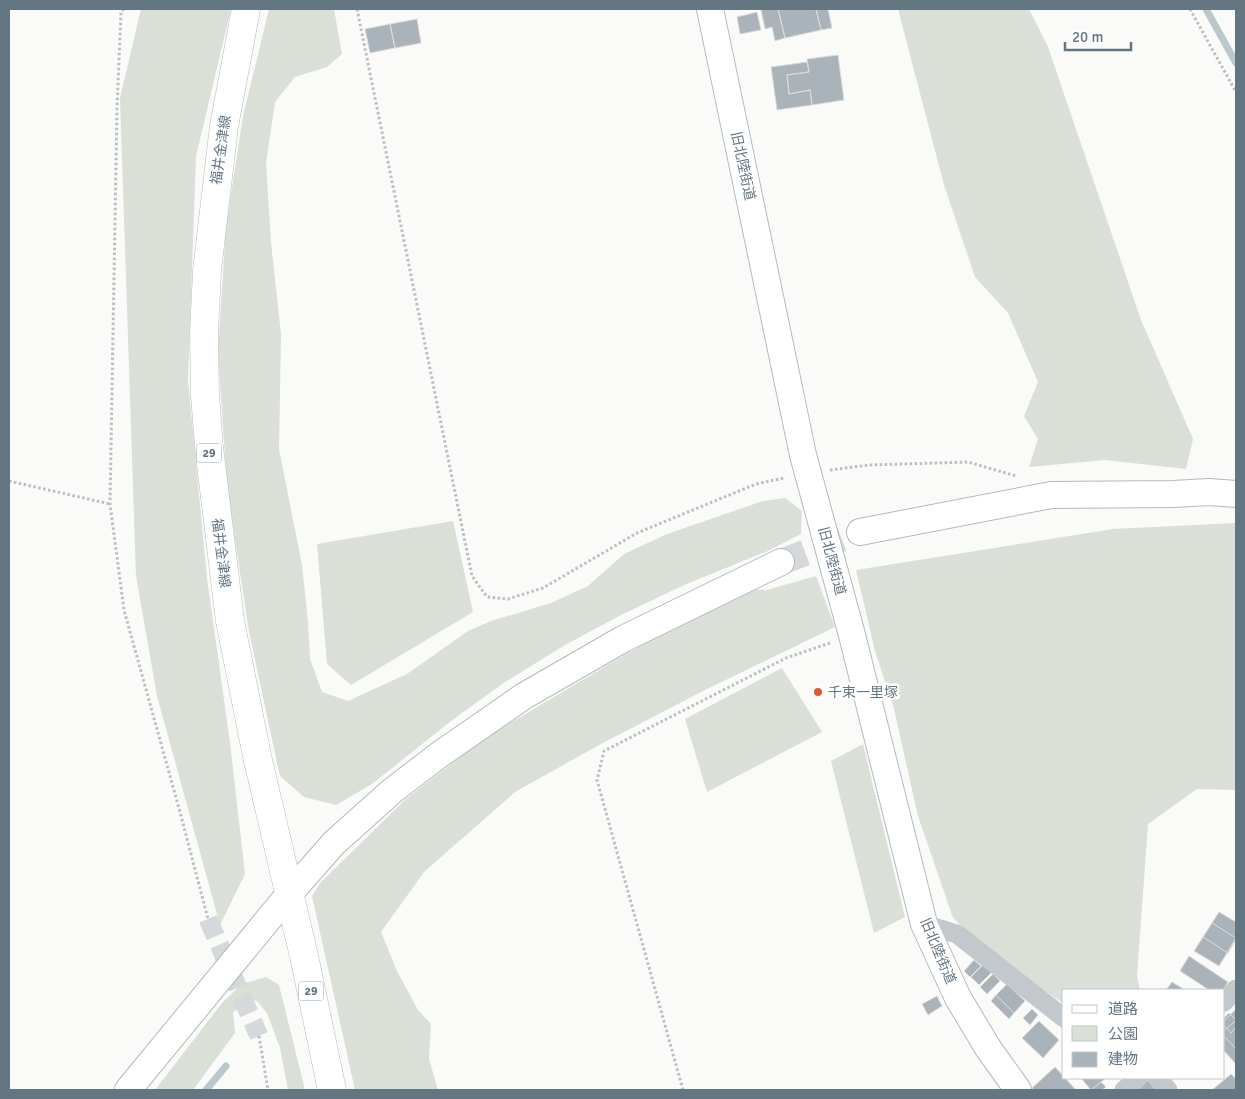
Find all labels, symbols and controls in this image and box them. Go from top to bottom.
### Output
scale bar [1065,20,1131,52]
text: 20 m [1072,28,1103,46]
street label: 福井金津線 [208,114,234,186]
street label: 旧北陸街道 [727,130,759,202]
road number: 29 [196,443,222,462]
street label: 福井金津線 [208,517,234,589]
street label: 旧北陸街道 [815,525,849,597]
place label: 千束一里塚 [828,684,898,701]
marker: 千束一里塚 [812,686,824,698]
street label: 旧北陸街道 [917,915,959,987]
road number: 29 [298,981,324,1000]
legend [1062,989,1225,1079]
text: 道路 [1108,1000,1138,1018]
text: 公園 [1108,1025,1138,1043]
text: 建物 [1108,1050,1138,1068]

